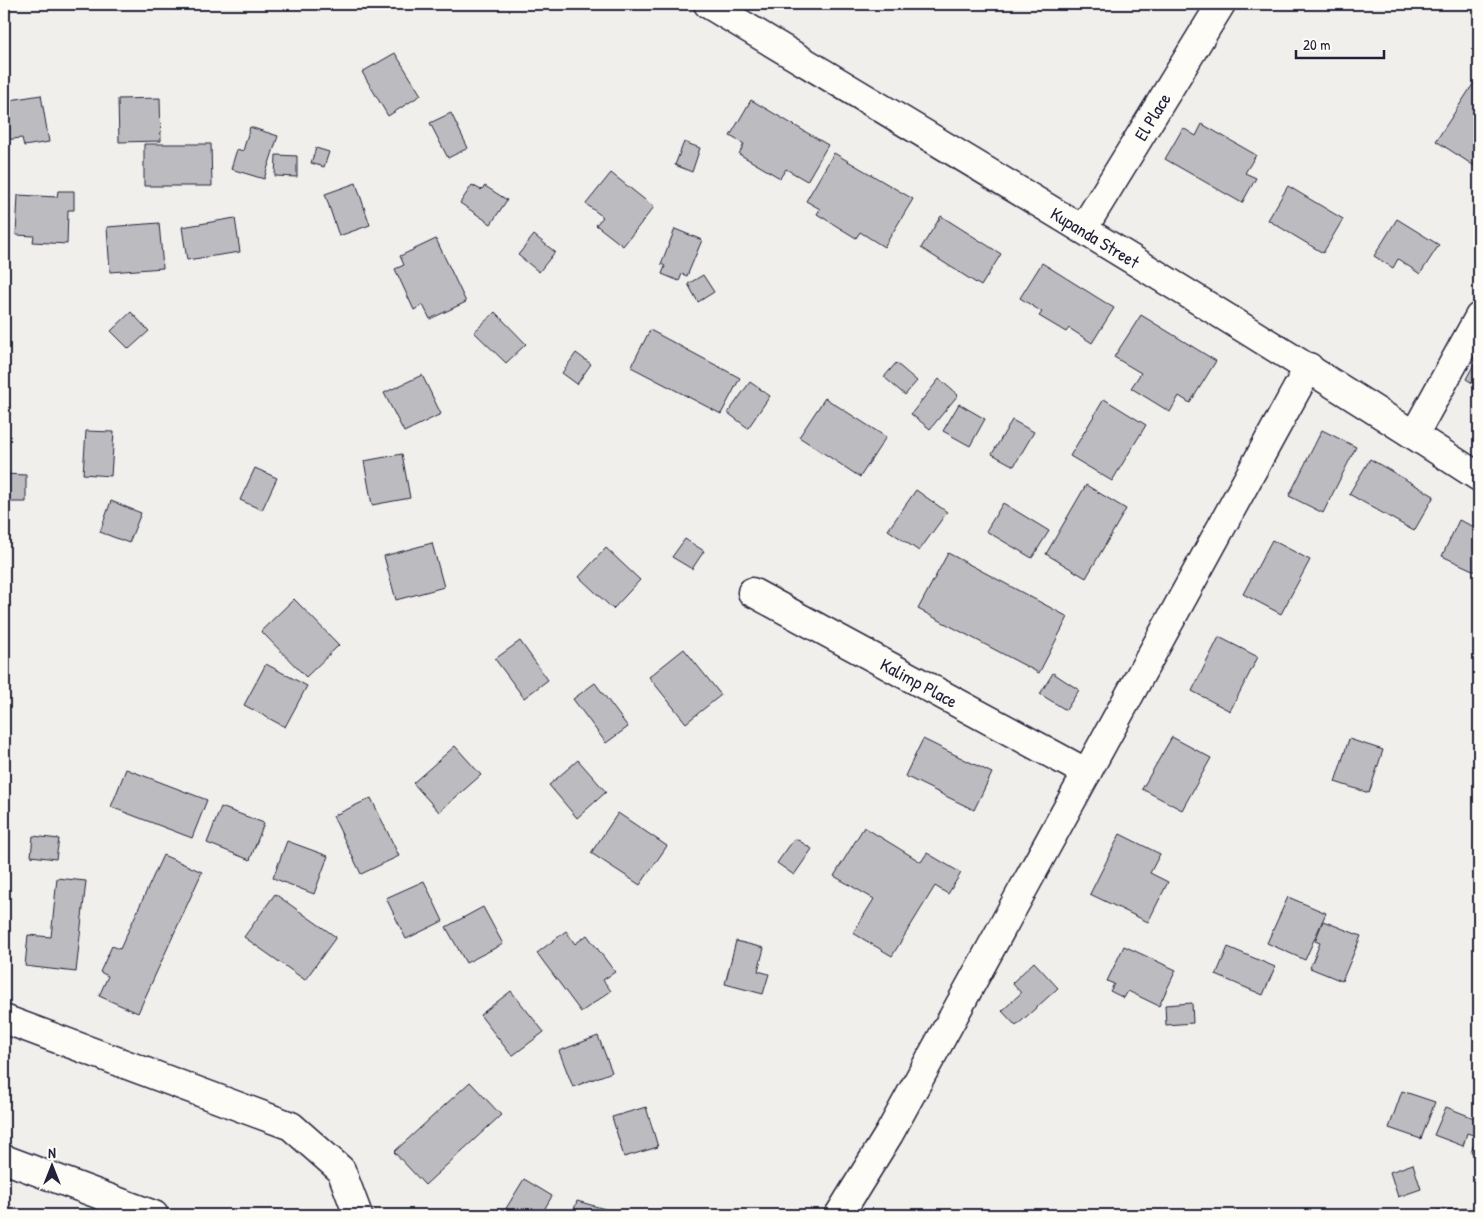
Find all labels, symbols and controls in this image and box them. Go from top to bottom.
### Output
scale bar [1296,28,1383,60]
text: 20 m [1303,34,1330,55]
street label: El Place [1128,88,1176,145]
street label: Kupanda Street [1046,200,1145,274]
street label: Kalimp Place [876,651,962,713]
north arrow [28,1142,78,1192]
text: N [48,1143,56,1162]

